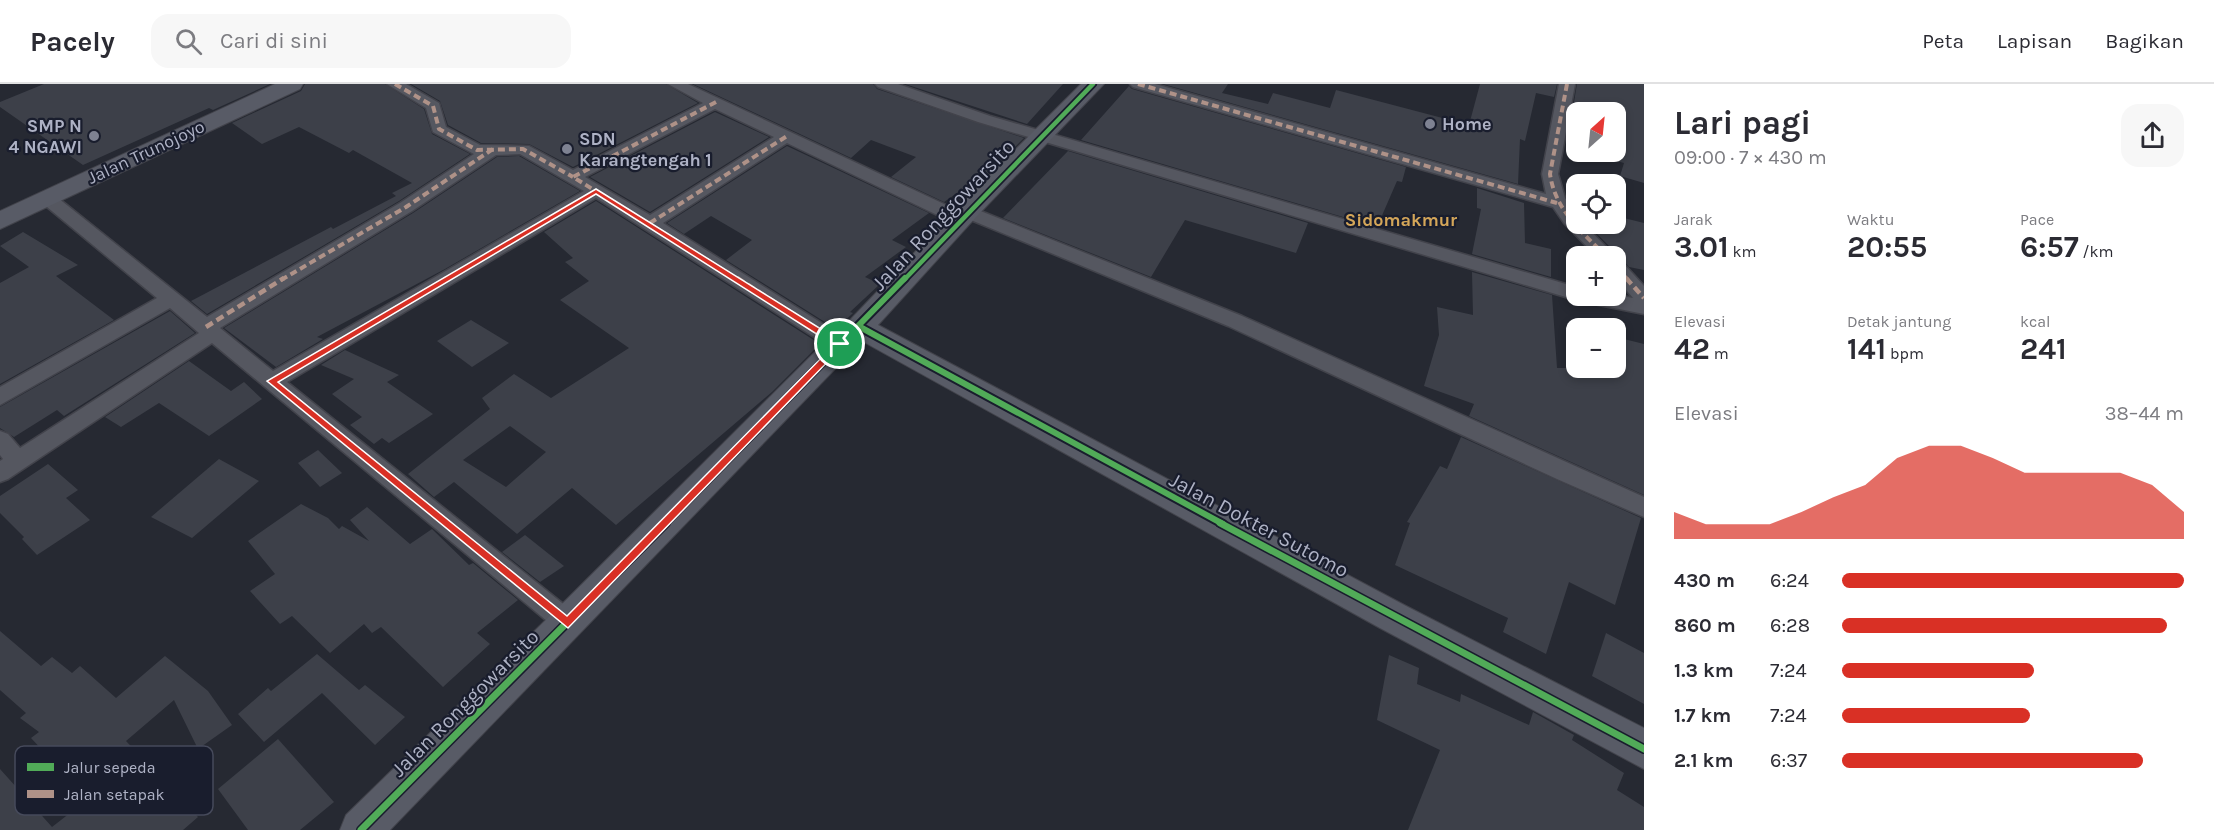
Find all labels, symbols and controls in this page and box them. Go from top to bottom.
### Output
search box [151,14,571,68]
text: Pacely [30,25,115,58]
icon: search [172,25,205,58]
text: Cari di sini [220,28,328,54]
text: Peta [1922,29,1964,53]
text: Lapisan [1997,29,2072,53]
text: Bagikan [2105,29,2184,53]
north arrow [1566,102,1626,162]
map controls [1566,102,1626,378]
text: Lari pagi [1674,104,1811,142]
button: share [2121,104,2184,167]
place label: Home [1442,113,1492,135]
place label: SMP N 4 NGAWI [8,115,82,158]
street label: Jalan Trunojoyo [84,115,208,189]
marker: Home [1423,117,1437,131]
place label: SDN Karangtengah 1 [579,128,712,171]
marker: SMP N 4 NGAWI [87,129,101,143]
street label: Jalan Ronggowarsito [867,134,1019,296]
marker: SDN Karangtengah 1 [560,142,574,156]
text: 09:00 · 7 × 430 m [1674,146,1827,169]
button: locate [1566,174,1626,234]
district label: Sidomakmur [1345,209,1457,231]
text: Jarak [1674,210,1713,229]
text: Waktu [1847,210,1894,229]
text: Pace [2020,210,2054,229]
text: 3.01 [1674,229,1729,265]
text: 20:55 [1847,229,1927,265]
text: 6:57 [2020,229,2079,265]
text: km [1729,242,1757,261]
text: /km [2079,242,2113,261]
button: + [1566,246,1626,306]
text: Elevasi [1674,312,1726,331]
text: Detak jantung [1847,312,1951,331]
text: kcal [2020,312,2051,331]
pin [814,318,865,369]
button: − [1566,318,1626,378]
icon: arrive [823,327,856,360]
text: 42 [1674,331,1710,367]
text: 141 [1847,331,1886,367]
text: 241 [2020,331,2067,367]
text: m [1710,344,1729,363]
text: bpm [1886,344,1924,363]
text: Elevasi [1674,402,1739,425]
text: 38–44 m [2105,402,2184,425]
street label: Jalan Dokter Sutomo [1165,468,1353,582]
text: 430 m [1674,569,1735,592]
text: 6:24 [1770,569,1809,592]
text: 860 m [1674,614,1736,637]
text: 6:28 [1770,614,1810,637]
street label: Jalan Ronggowarsito [386,624,544,782]
text: 1.3 km [1674,659,1734,682]
text: 7:24 [1770,659,1807,682]
text: 1.7 km [1674,704,1731,727]
text: 7:24 [1770,704,1807,727]
legend [15,746,213,815]
text: 2.1 km [1674,749,1733,772]
text: 6:37 [1770,749,1807,772]
text: Jalur sepeda [64,758,156,777]
text: Jalan setapak [64,785,165,804]

